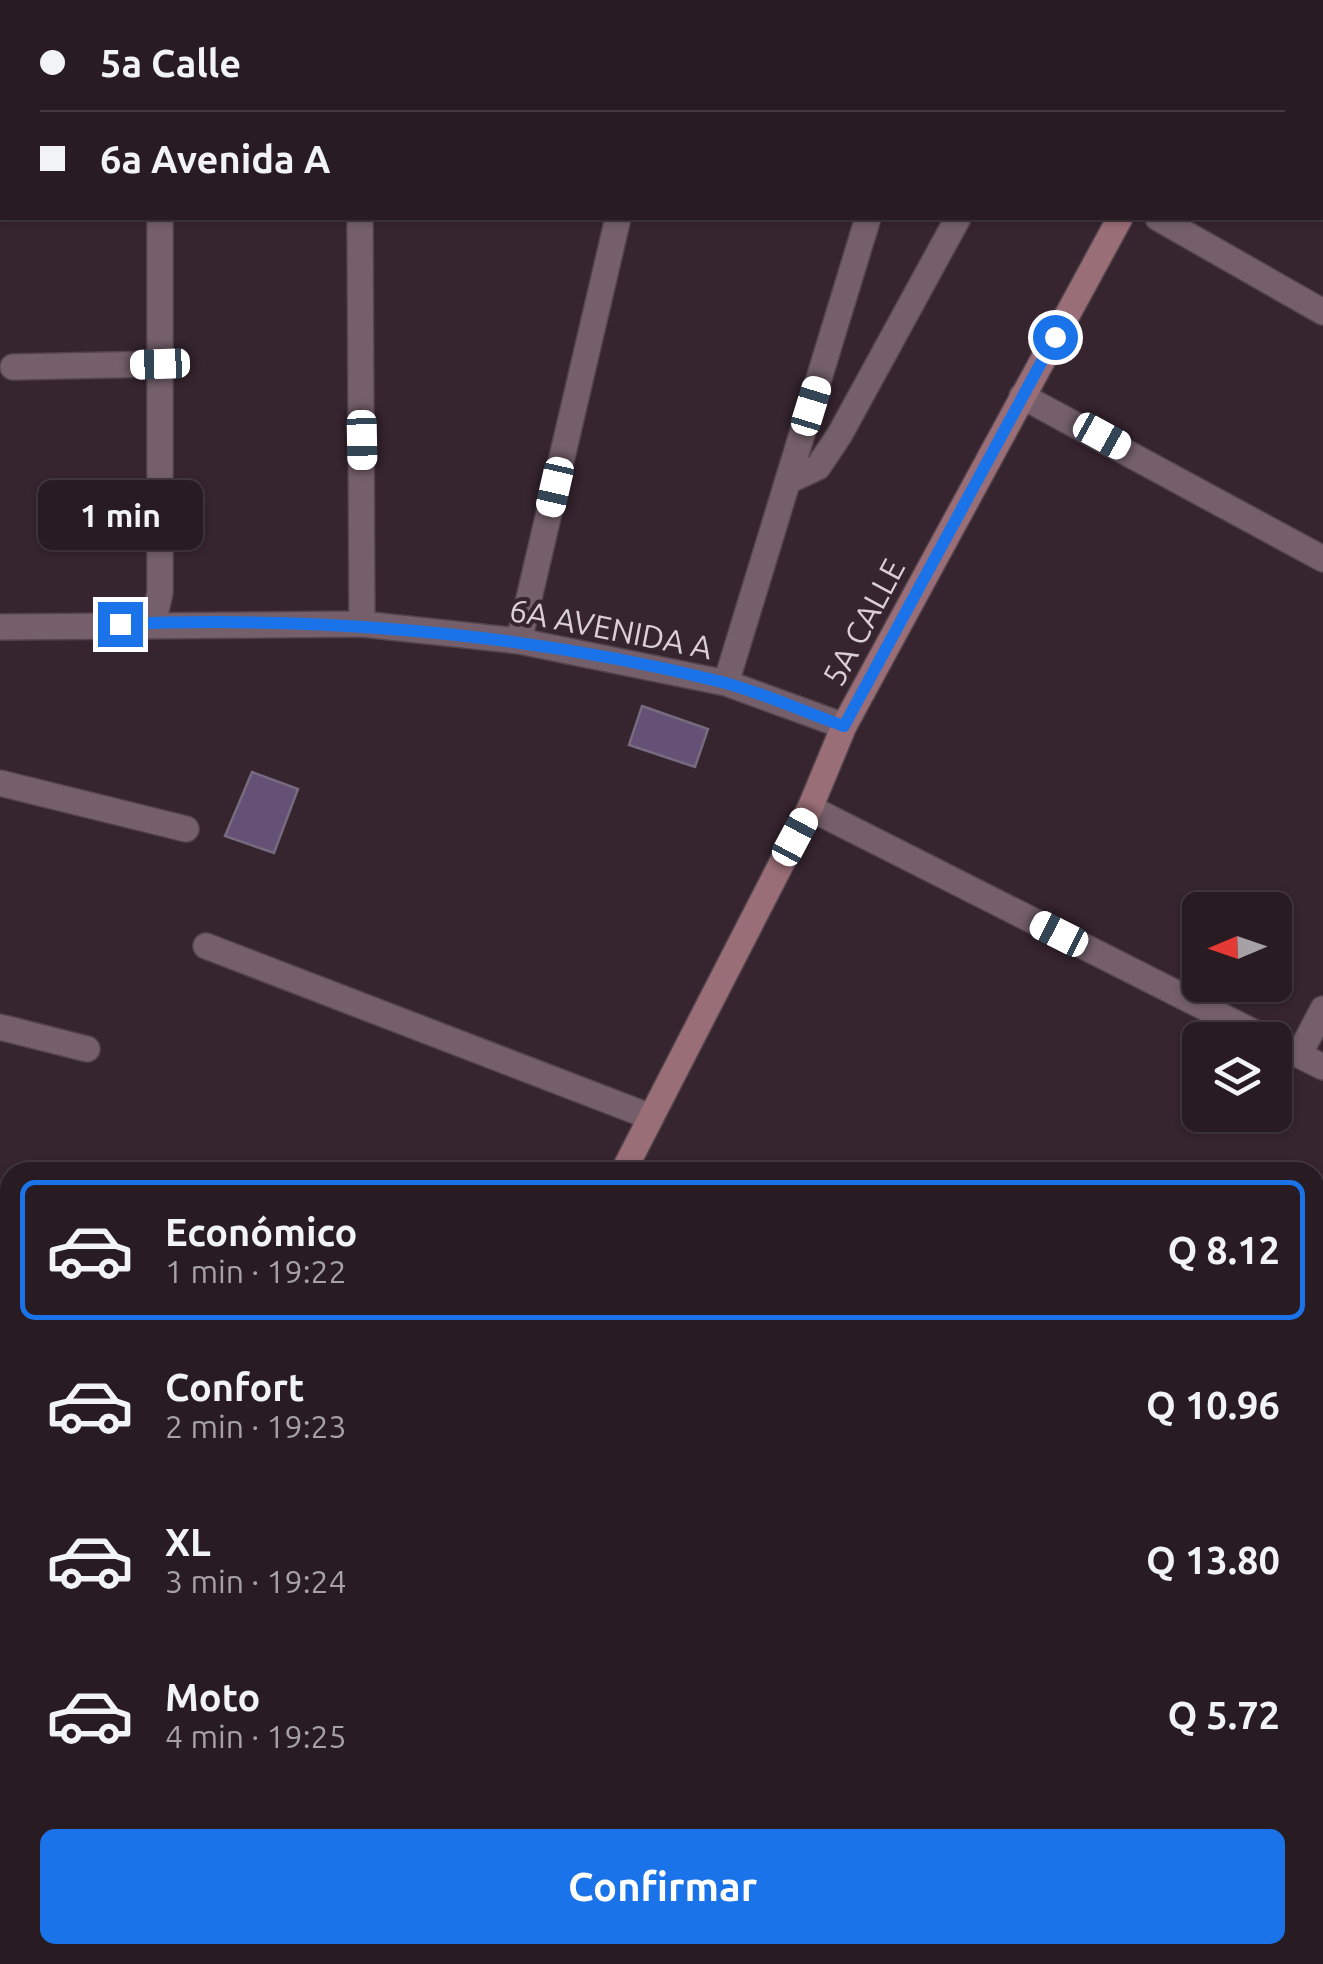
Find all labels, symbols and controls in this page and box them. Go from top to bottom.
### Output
text: 5a Calle [100,42,241,84]
text: 6a Avenida A [100,138,330,180]
route start [1033,315,1078,360]
car [129,348,191,380]
car [788,373,834,439]
car [1068,408,1136,464]
car [346,410,378,470]
car [534,454,576,520]
callout: 1 min [38,479,202,549]
text: 1 min [80,497,161,533]
street label: 5A CALLE [815,553,911,691]
street label: 6A AVENIDA A [507,591,716,665]
route end [98,602,143,647]
car [768,803,822,871]
north arrow [1182,892,1292,1002]
map controls [1182,892,1292,1132]
car [1025,907,1093,961]
button: layers [1182,1022,1292,1132]
icon: car [45,1205,135,1295]
text: Económico [165,1211,357,1253]
text: Q 8.12 [1167,1229,1280,1271]
text: 1 min · 19:22 [165,1253,347,1289]
icon: car [45,1360,135,1450]
text: Confort [165,1366,304,1408]
text: Q 10.96 [1146,1384,1280,1426]
text: 2 min · 19:23 [165,1408,347,1444]
icon: car [45,1515,135,1605]
text: XL [165,1521,211,1563]
text: Q 13.80 [1146,1539,1280,1581]
text: 3 min · 19:24 [165,1563,347,1599]
icon: car [45,1670,135,1760]
text: Moto [165,1676,260,1718]
text: Q 5.72 [1167,1694,1280,1736]
text: 4 min · 19:25 [165,1718,347,1754]
button: Confirmar [40,1829,1285,1944]

